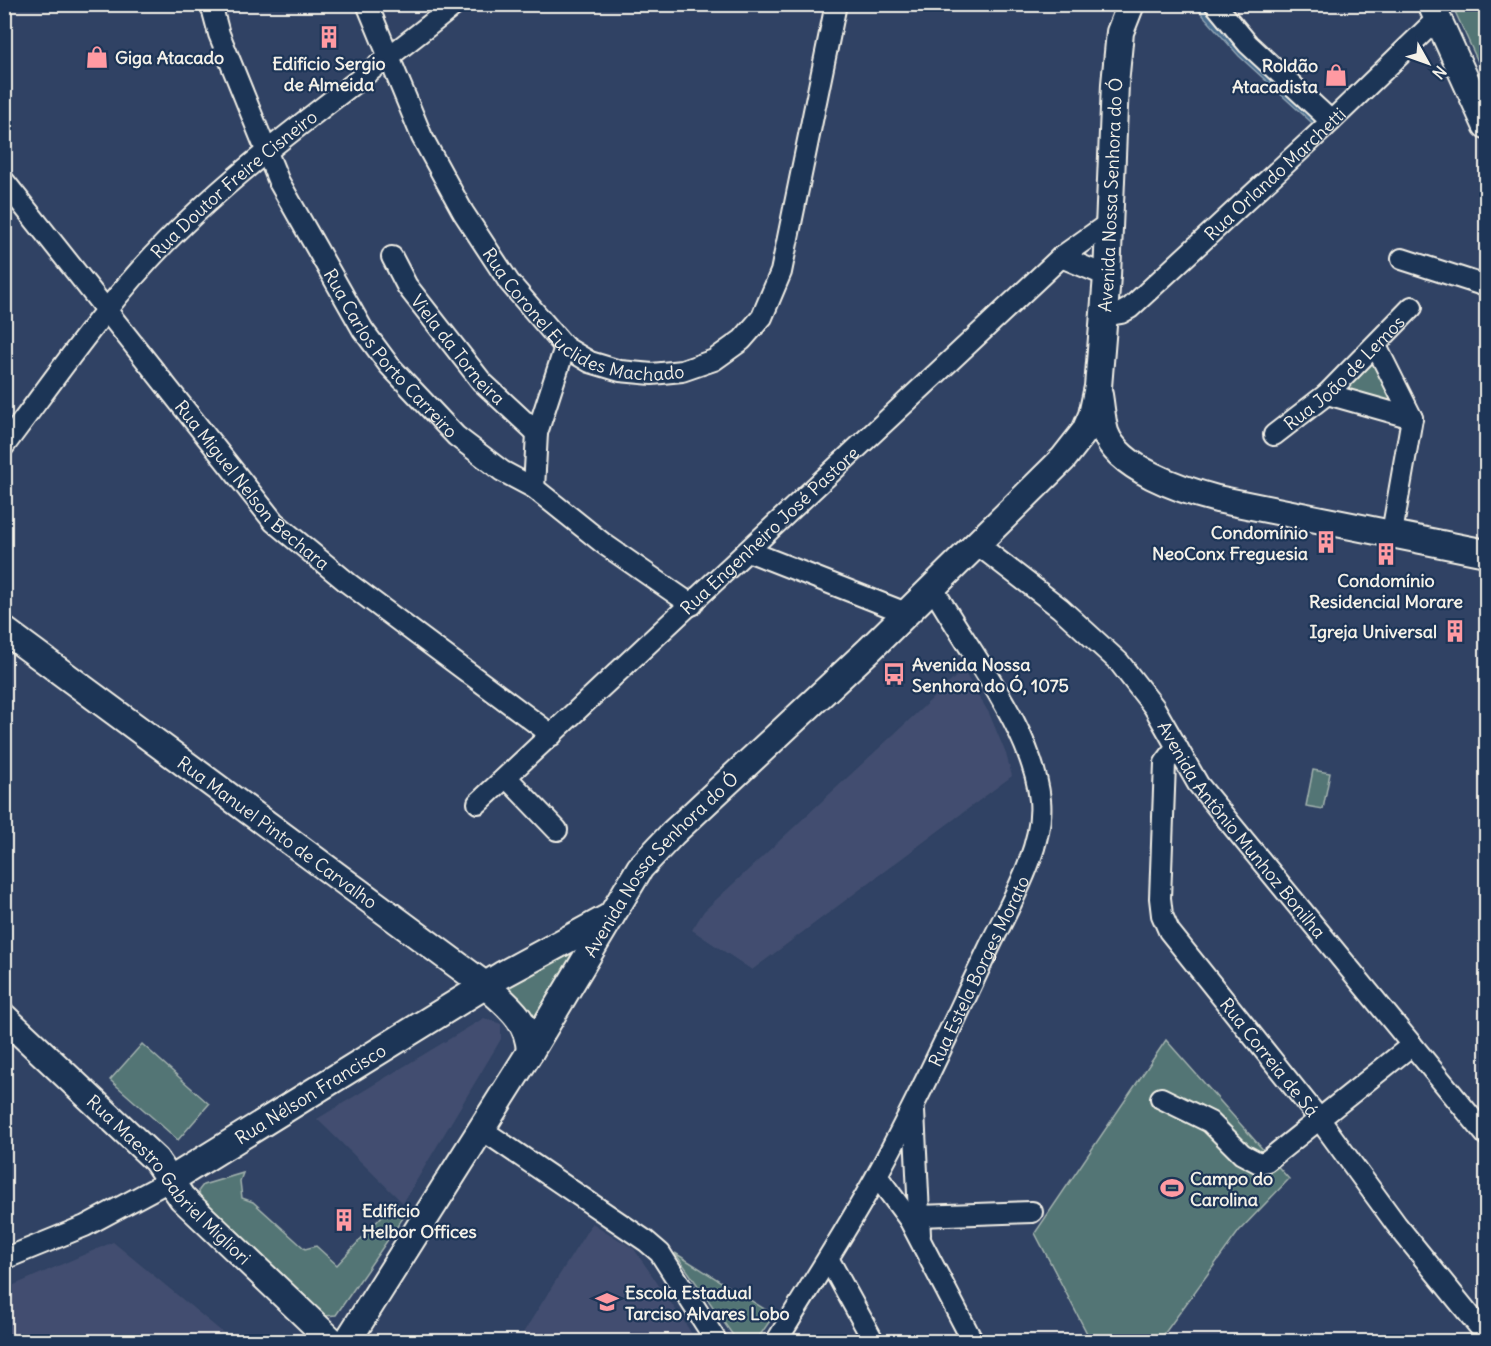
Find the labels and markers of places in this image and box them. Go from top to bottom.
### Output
building icon: Edifício Sergio de Almeida [316,24,342,50]
shop icon: Giga Atacado [84,44,110,70]
place label: Giga Atacado [115,46,224,69]
place label: Edifício Sergio de Almeida [272,52,386,96]
place label: Roldão Atacadista [1232,54,1318,98]
shop icon: Roldão Atacadista [1323,62,1349,88]
place label: Condomínio NeoConx Freguesia [1152,521,1308,565]
building icon: Condomínio NeoConx Freguesia [1313,529,1339,555]
building icon: Condomínio Residencial Morare [1373,541,1399,567]
place label: Condomínio Residencial Morare [1309,569,1463,613]
building icon: Igreja Universal [1442,618,1468,644]
place label: Igreja Universal [1310,620,1437,643]
place label: Avenida Nossa Senhora do Ó, 1075 [912,653,1069,697]
bus stop icon: Avenida Nossa Senhora do Ó, 1075 [881,661,907,687]
place label: Campo do Carolina [1190,1167,1273,1211]
sports icon: Campo do Carolina [1159,1175,1185,1201]
place label: Edifício Helbor Offices [362,1199,477,1243]
building icon: Edifício Helbor Offices [331,1207,357,1233]
place label: Escola Estadual Tarciso Alvares Lobo [625,1281,790,1325]
school or university icon: Escola Estadual Tarciso Alvares Lobo [594,1289,620,1315]

